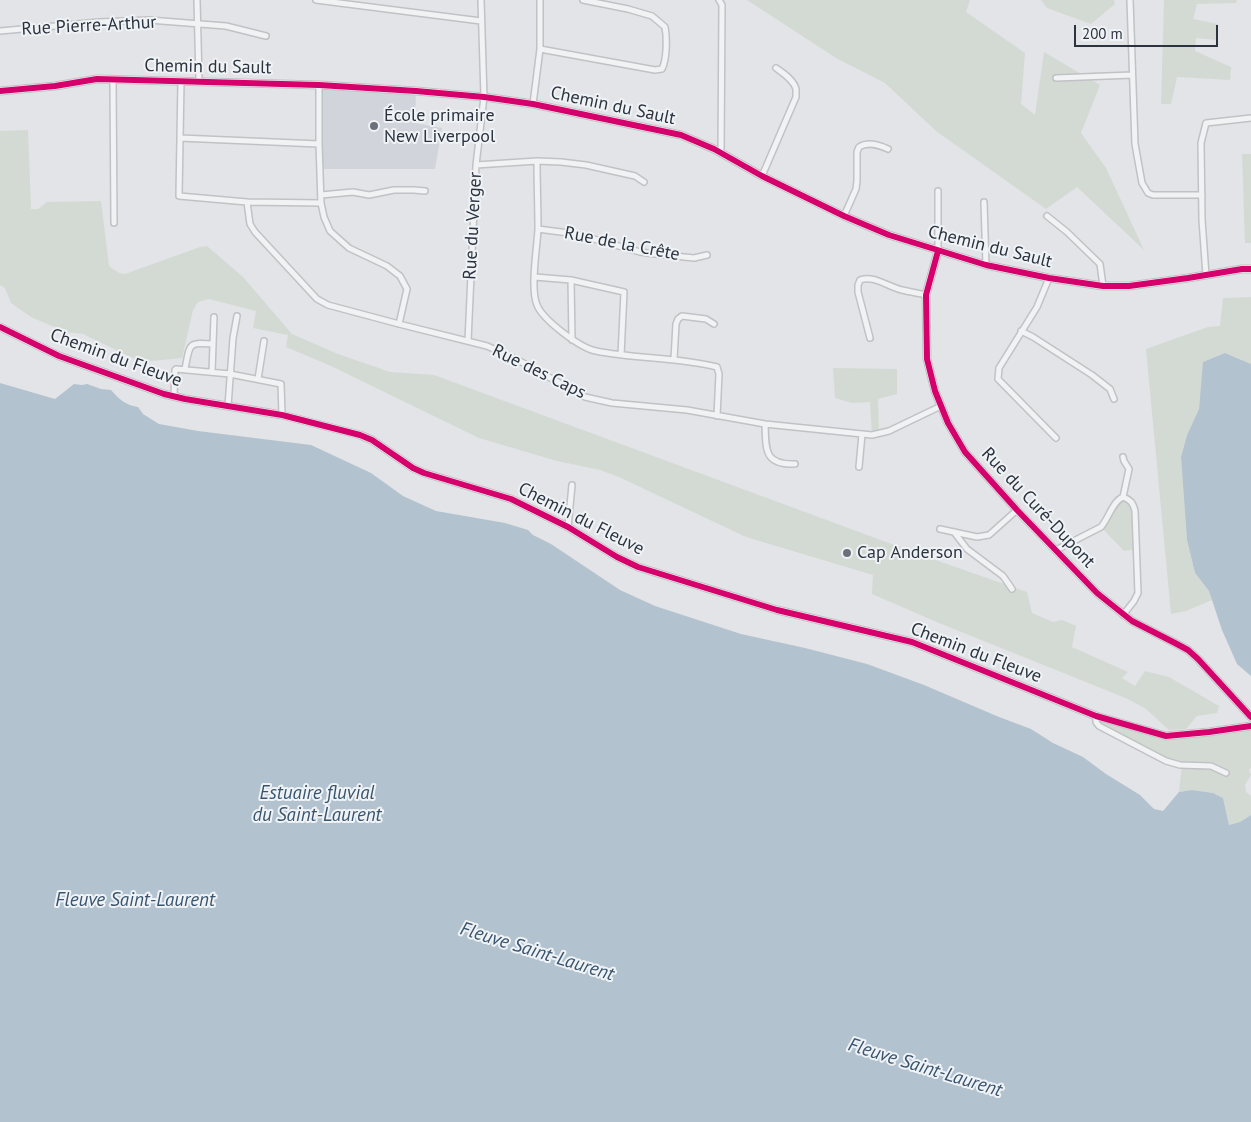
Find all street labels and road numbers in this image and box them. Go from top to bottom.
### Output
street label: Rue Pierre-Arthur [21,12,157,40]
street label: Chemin du Sault [144,55,272,79]
street label: Chemin du Sault [549,82,677,130]
street label: Rue du Verger [459,172,487,280]
street label: Chemin du Sault [926,221,1054,273]
street label: Rue de la Crête [562,222,682,266]
street label: Chemin du Fleuve [47,324,185,392]
street label: Rue des Caps [489,340,589,404]
street label: Rue du Curé-Dupont [977,443,1099,573]
street label: Chemin du Fleuve [514,478,648,560]
street label: Chemin du Fleuve [907,618,1045,688]

